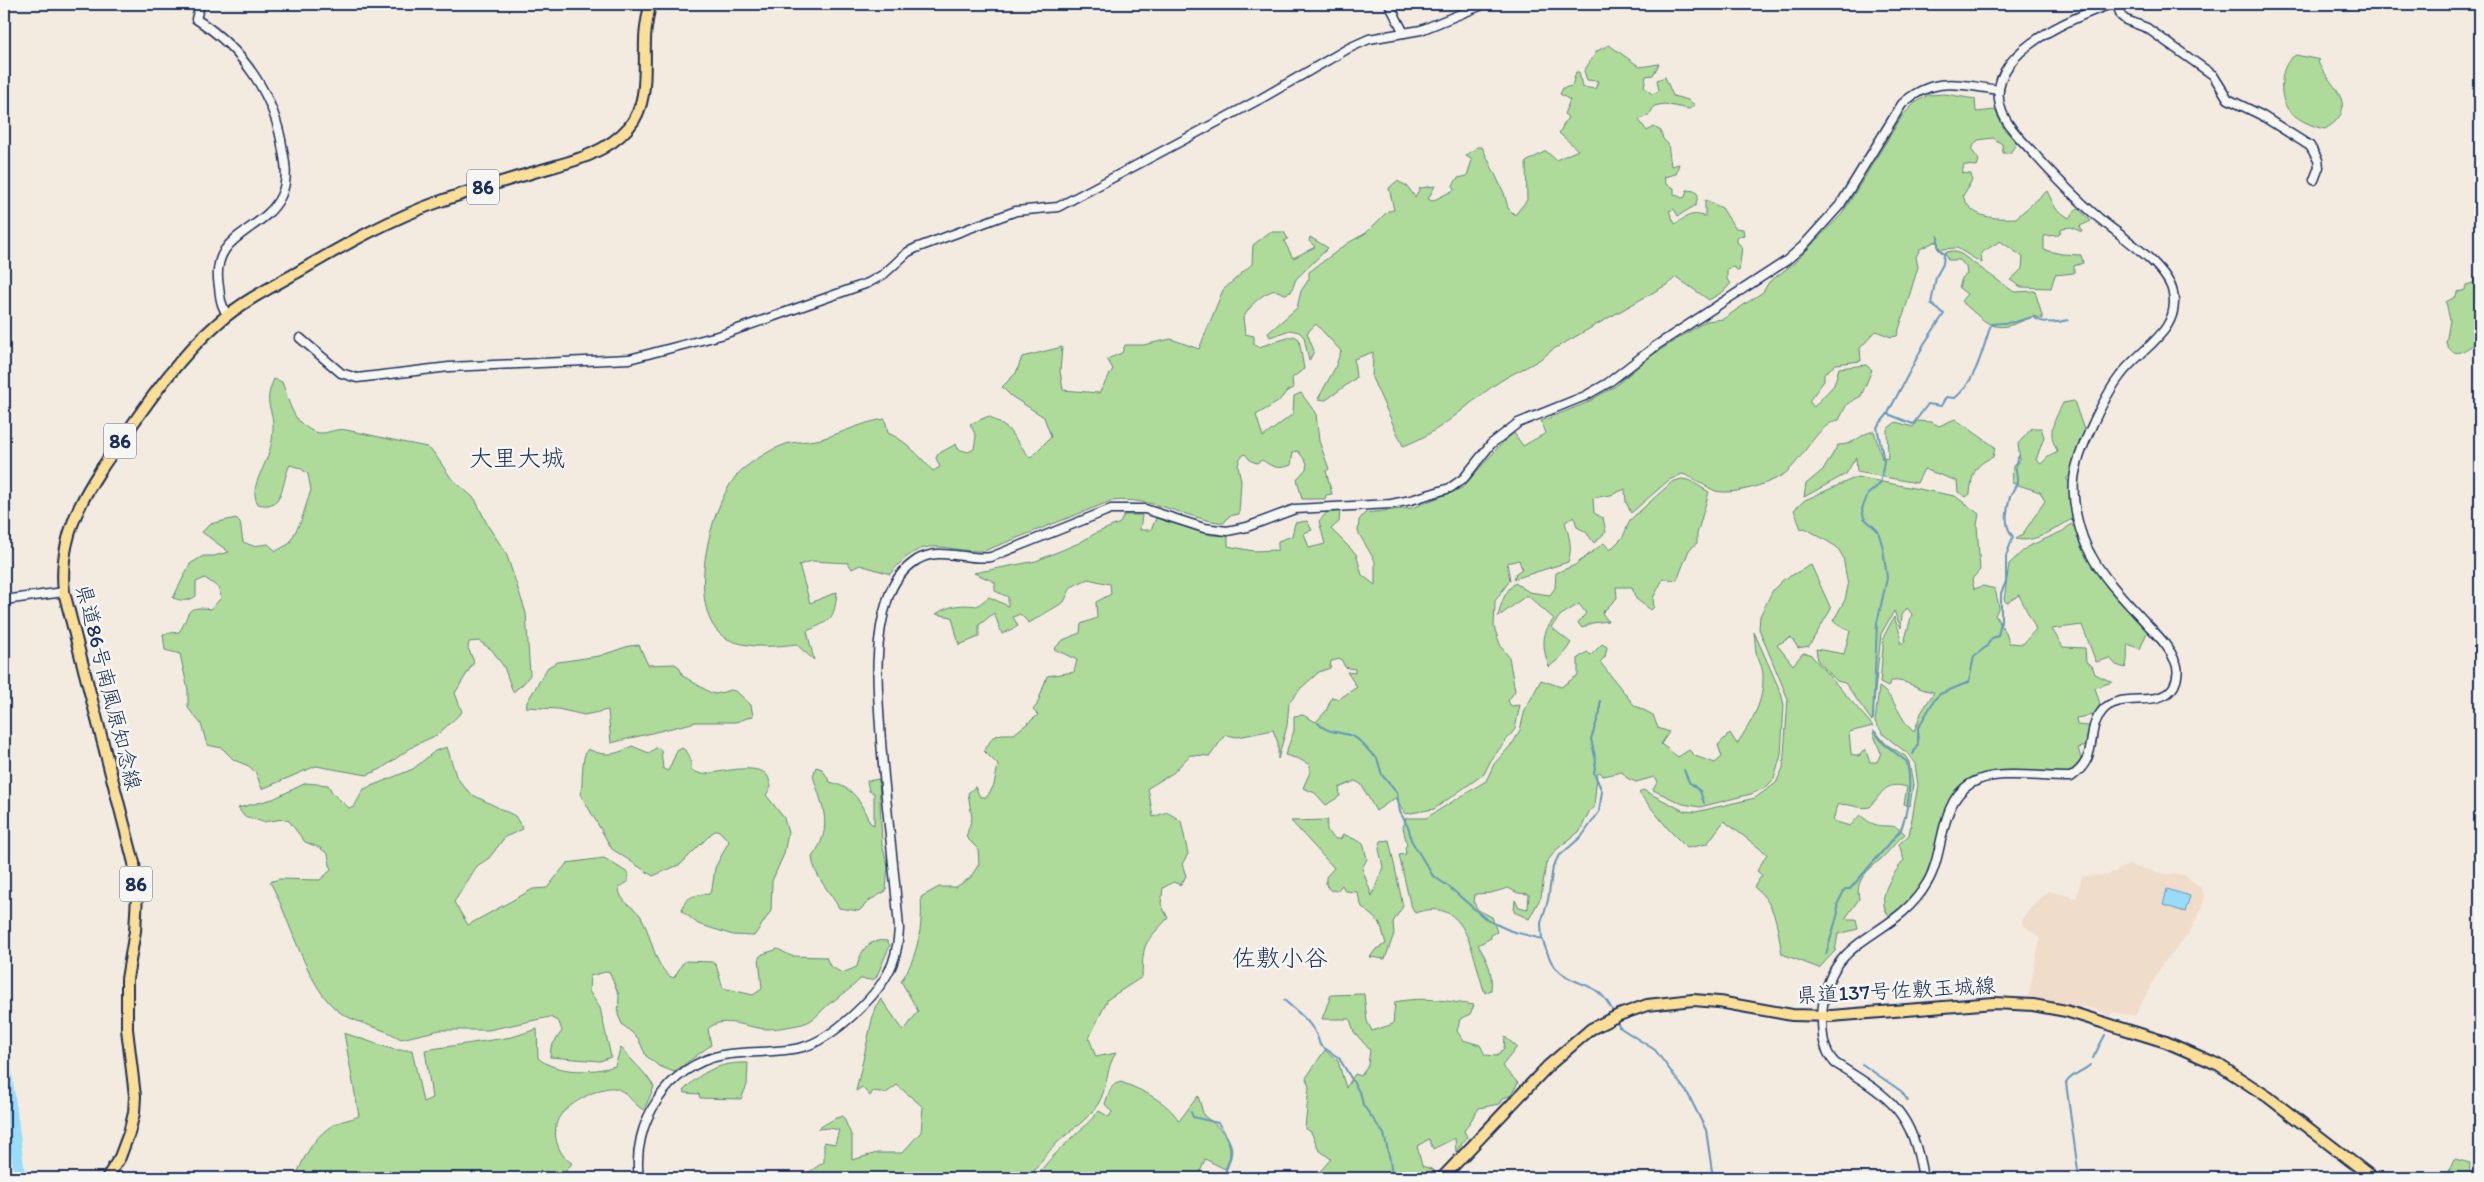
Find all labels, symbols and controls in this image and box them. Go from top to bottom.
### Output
road number: 86 [467,170,499,204]
road number: 86 [104,424,136,458]
district label: 大里大城 [469,443,565,472]
street label: 県道86号南風原知念線 [71,581,147,793]
road number: 86 [120,866,152,902]
district label: 佐敷小谷 [1232,943,1328,972]
street label: 県道137号佐敷玉城線 [1796,972,1996,1008]

